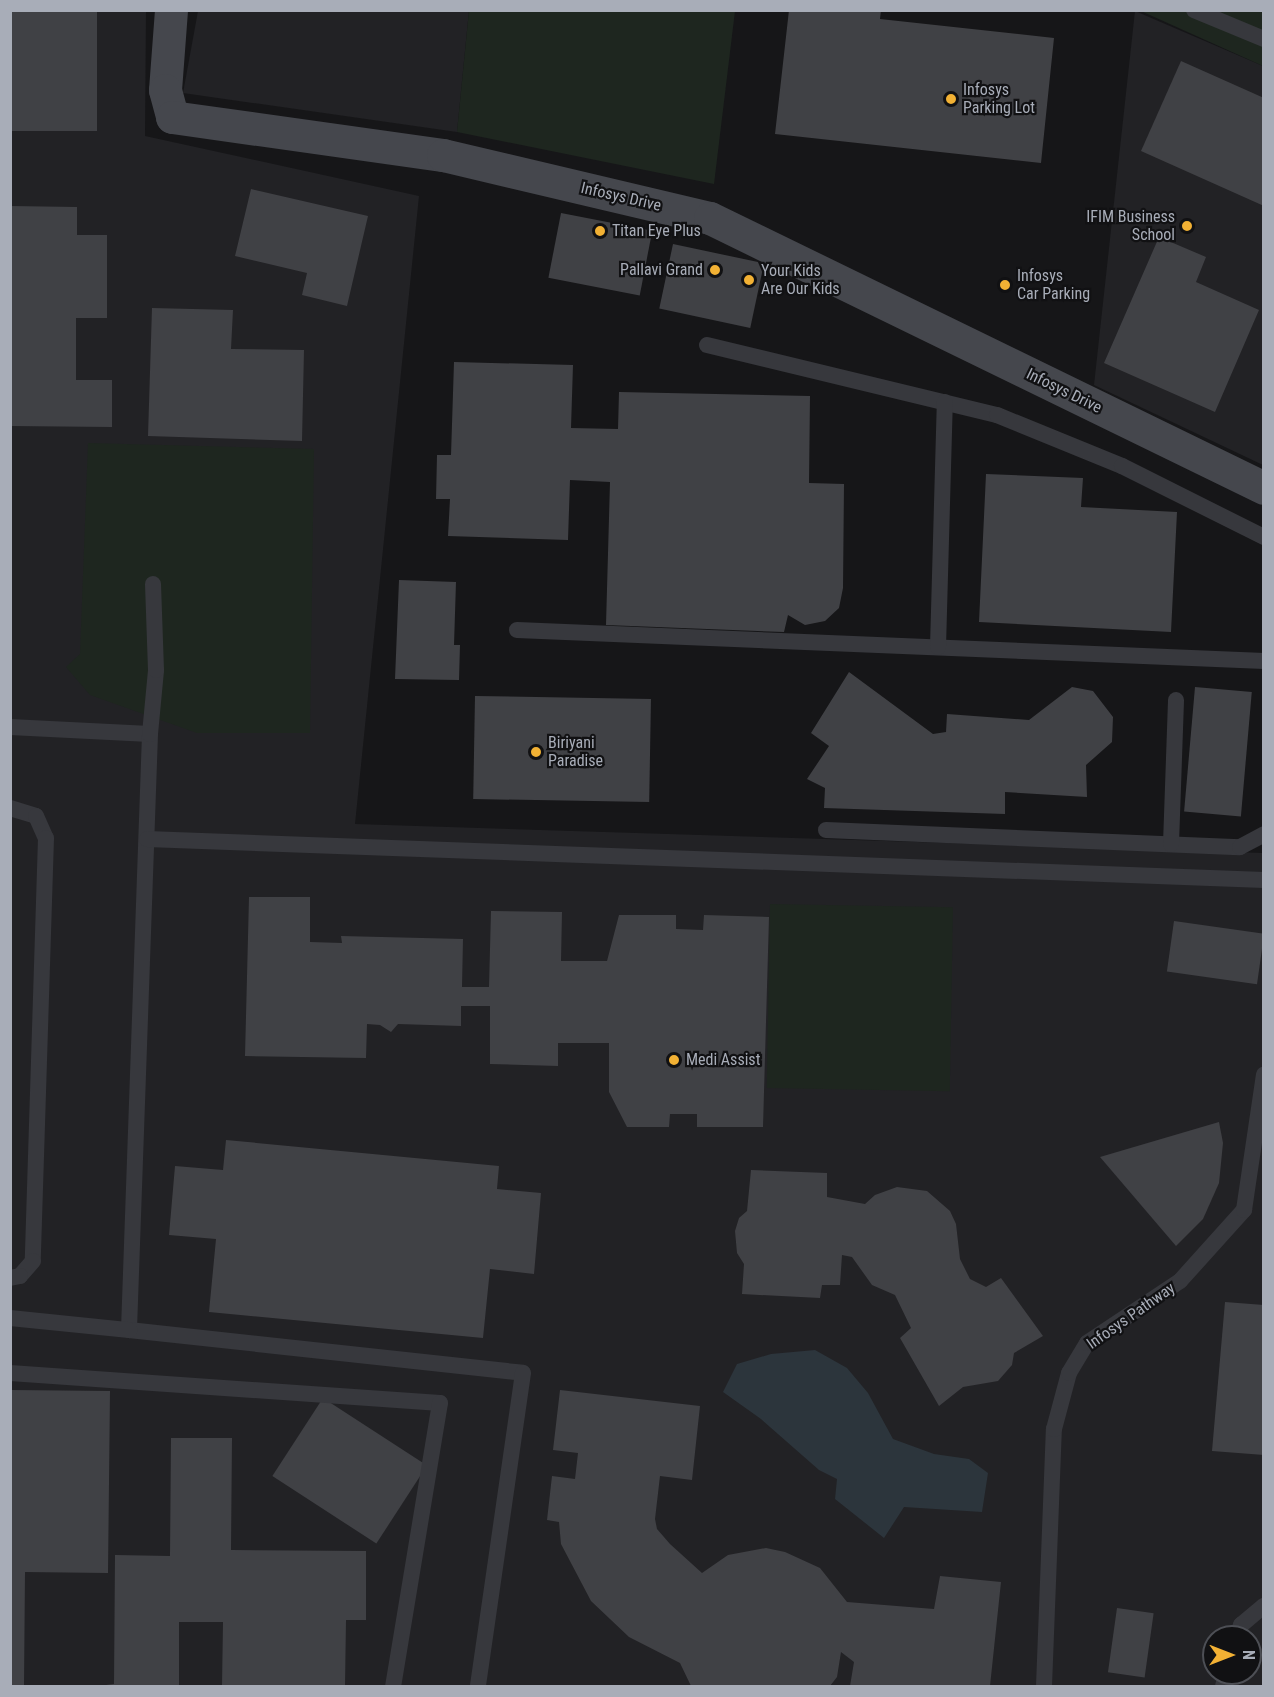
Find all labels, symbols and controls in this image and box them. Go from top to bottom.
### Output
place label: Infosys Parking Lot [963,80,1035,118]
marker: Infosys Parking Lot [944,92,958,106]
street label: Infosys Drive [579,178,663,216]
place label: IFIM Business School [1086,207,1175,245]
marker: IFIM Business School [1180,219,1194,233]
place label: Titan Eye Plus [612,221,701,241]
marker: Titan Eye Plus [593,224,607,238]
place label: Pallavi Grand [620,260,703,280]
place label: Your Kids Are Our Kids [761,261,840,299]
marker: Pallavi Grand [708,263,722,277]
place label: Infosys Car Parking [1017,266,1090,304]
marker: Your Kids Are Our Kids [742,273,756,287]
marker: Infosys Car Parking [998,278,1012,292]
street label: Infosys Drive [1023,364,1105,418]
place label: Biriyani Paradise [548,733,603,771]
marker: Biriyani Paradise [529,745,543,759]
place label: Medi Assist [686,1050,760,1070]
marker: Medi Assist [667,1053,681,1067]
street label: Infosys Pathway [1083,1279,1179,1353]
north arrow [1202,1625,1262,1685]
text: N [1239,1650,1258,1660]

